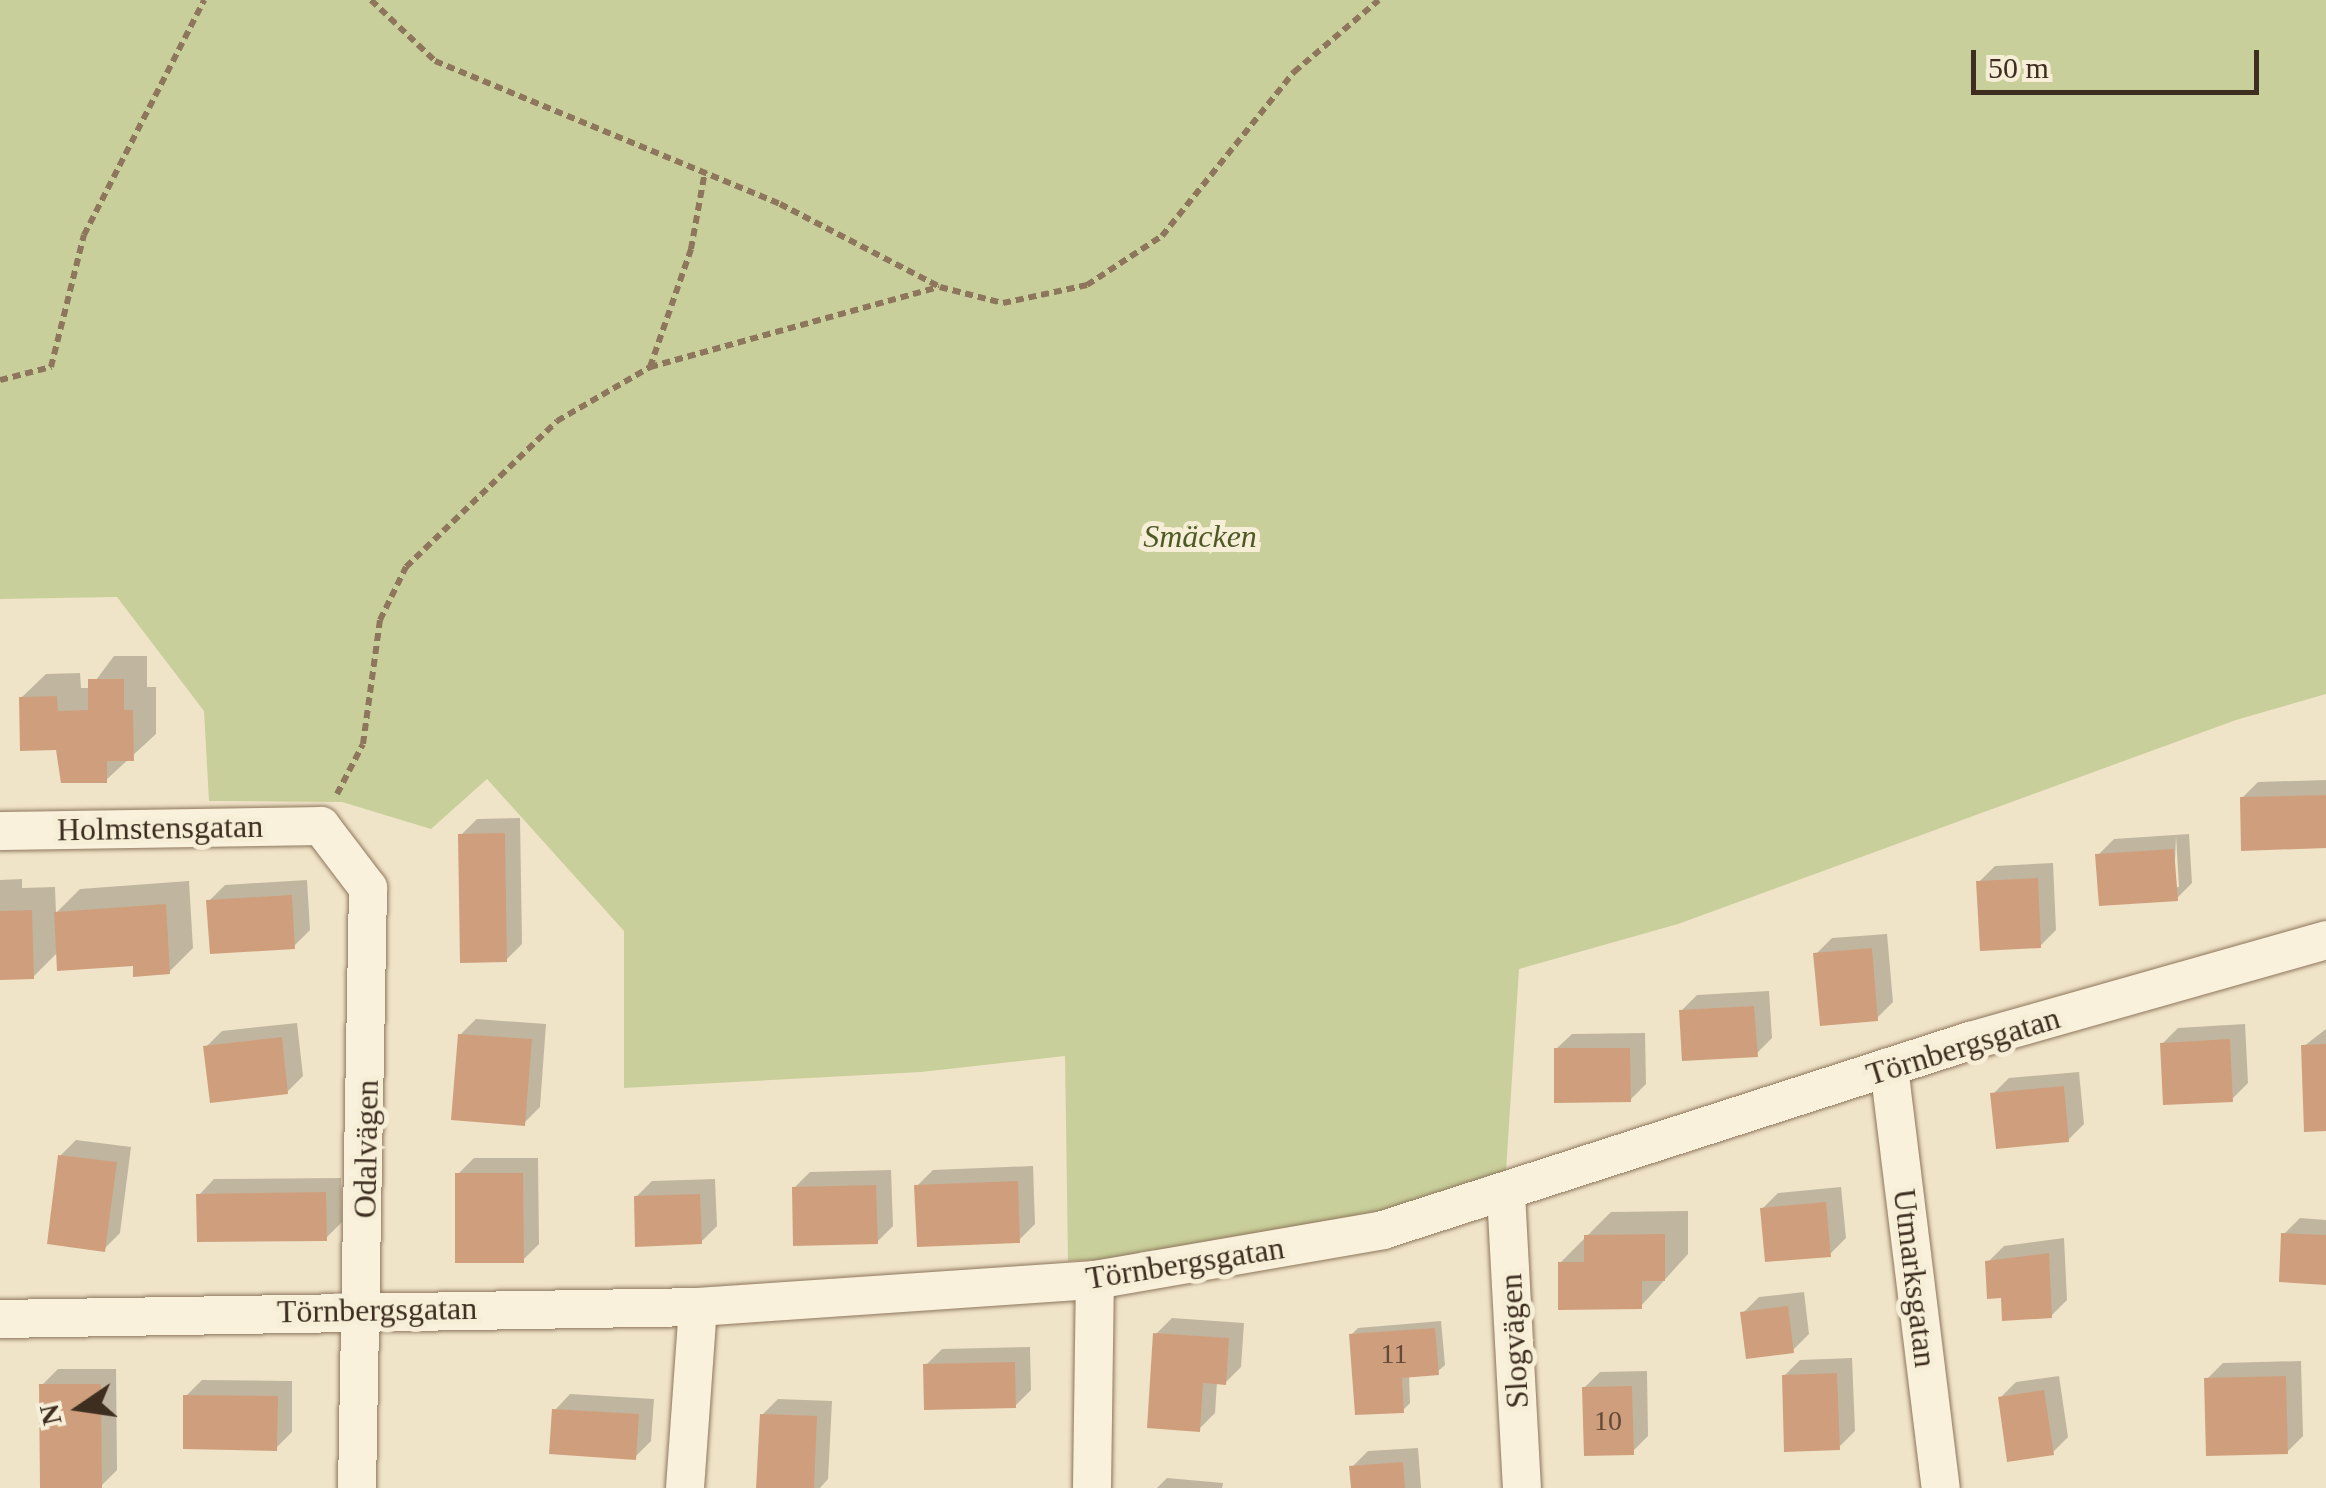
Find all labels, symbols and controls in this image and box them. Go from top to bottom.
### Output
scale bar [1976,30,2264,92]
text: 50 m [1988,51,2049,84]
park label: Smäcken [1143,517,1257,555]
street label: Holmstensgatan [57,807,263,849]
street label: Törnbergsgatan [1862,998,2064,1094]
street label: Odalvägen [346,1079,386,1219]
street label: Utmarksgatan [1885,1187,1945,1369]
street label: Törnbergsgatan [1083,1228,1287,1298]
street label: Slogvägen [1491,1273,1537,1409]
street label: Törnbergsgatan [277,1289,477,1331]
house number: 11 [1381,1337,1407,1371]
north arrow [30,1358,130,1458]
text: N [33,1402,68,1428]
house number: 10 [1594,1404,1622,1438]

